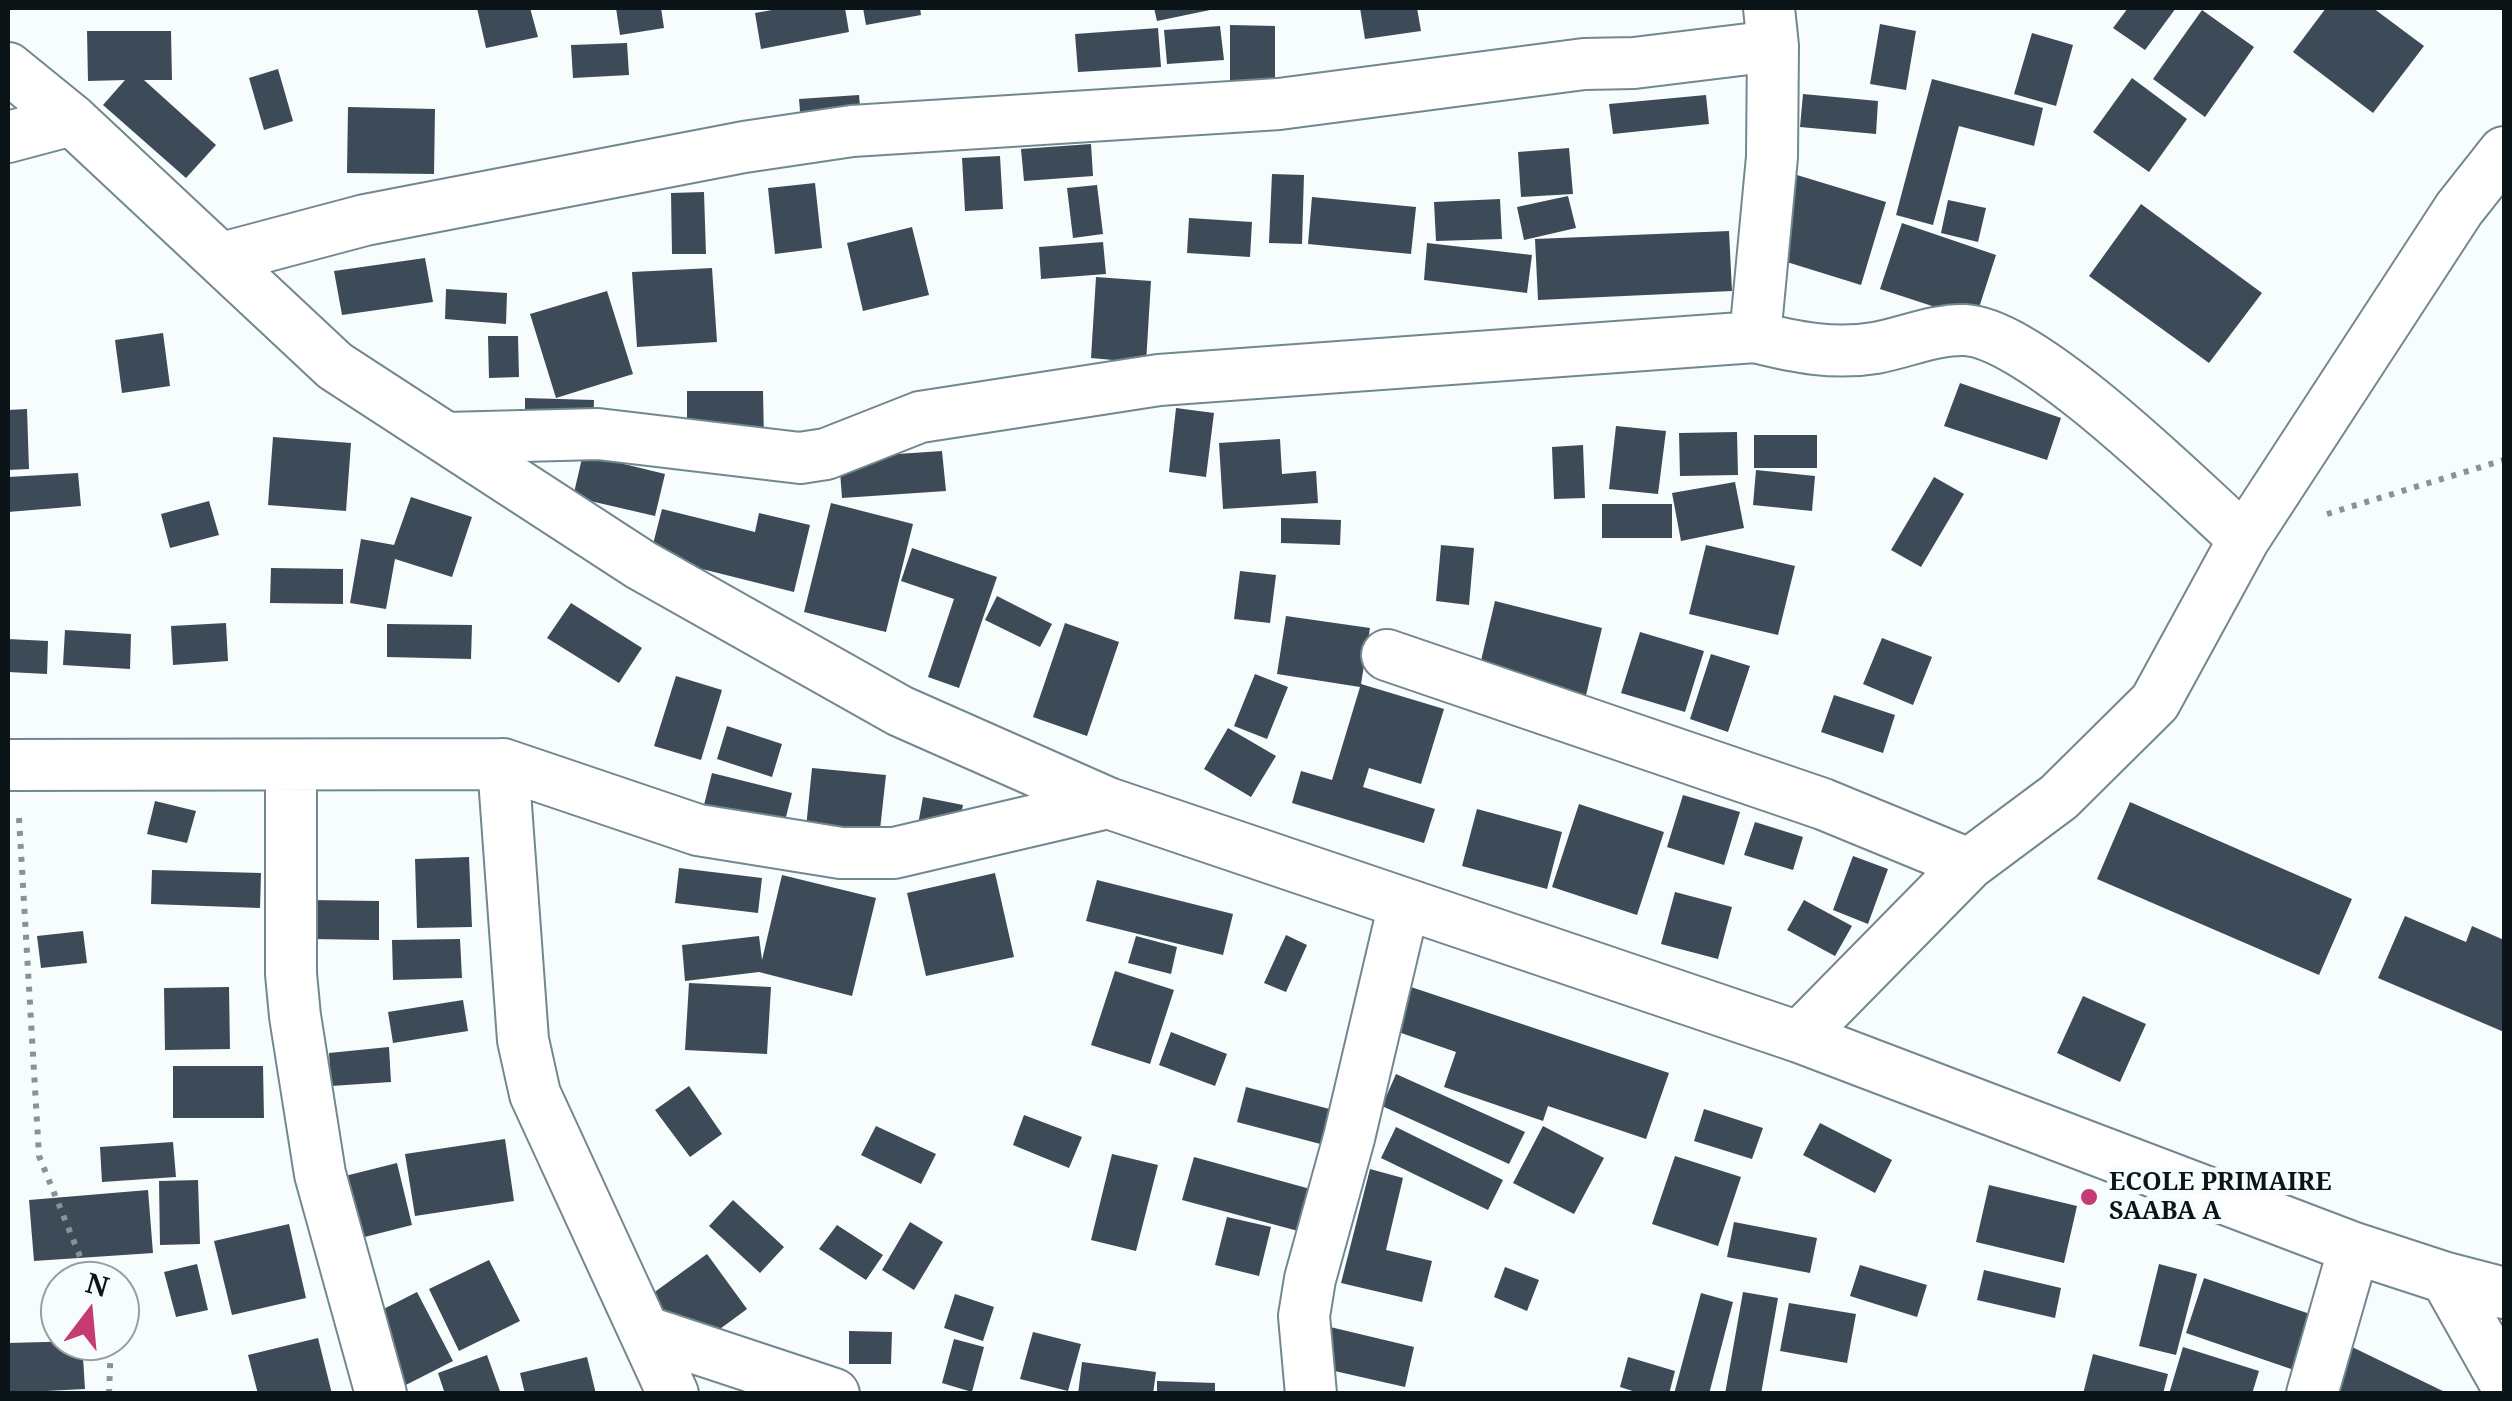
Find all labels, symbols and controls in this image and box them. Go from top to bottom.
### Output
place label: ECOLE PRIMAIRE SAABA A [2109,1168,2331,1227]
marker: ECOLE PRIMAIRE SAABA A [2078,1186,2100,1208]
north arrow [40,1261,140,1361]
text: N [82,1263,114,1305]

